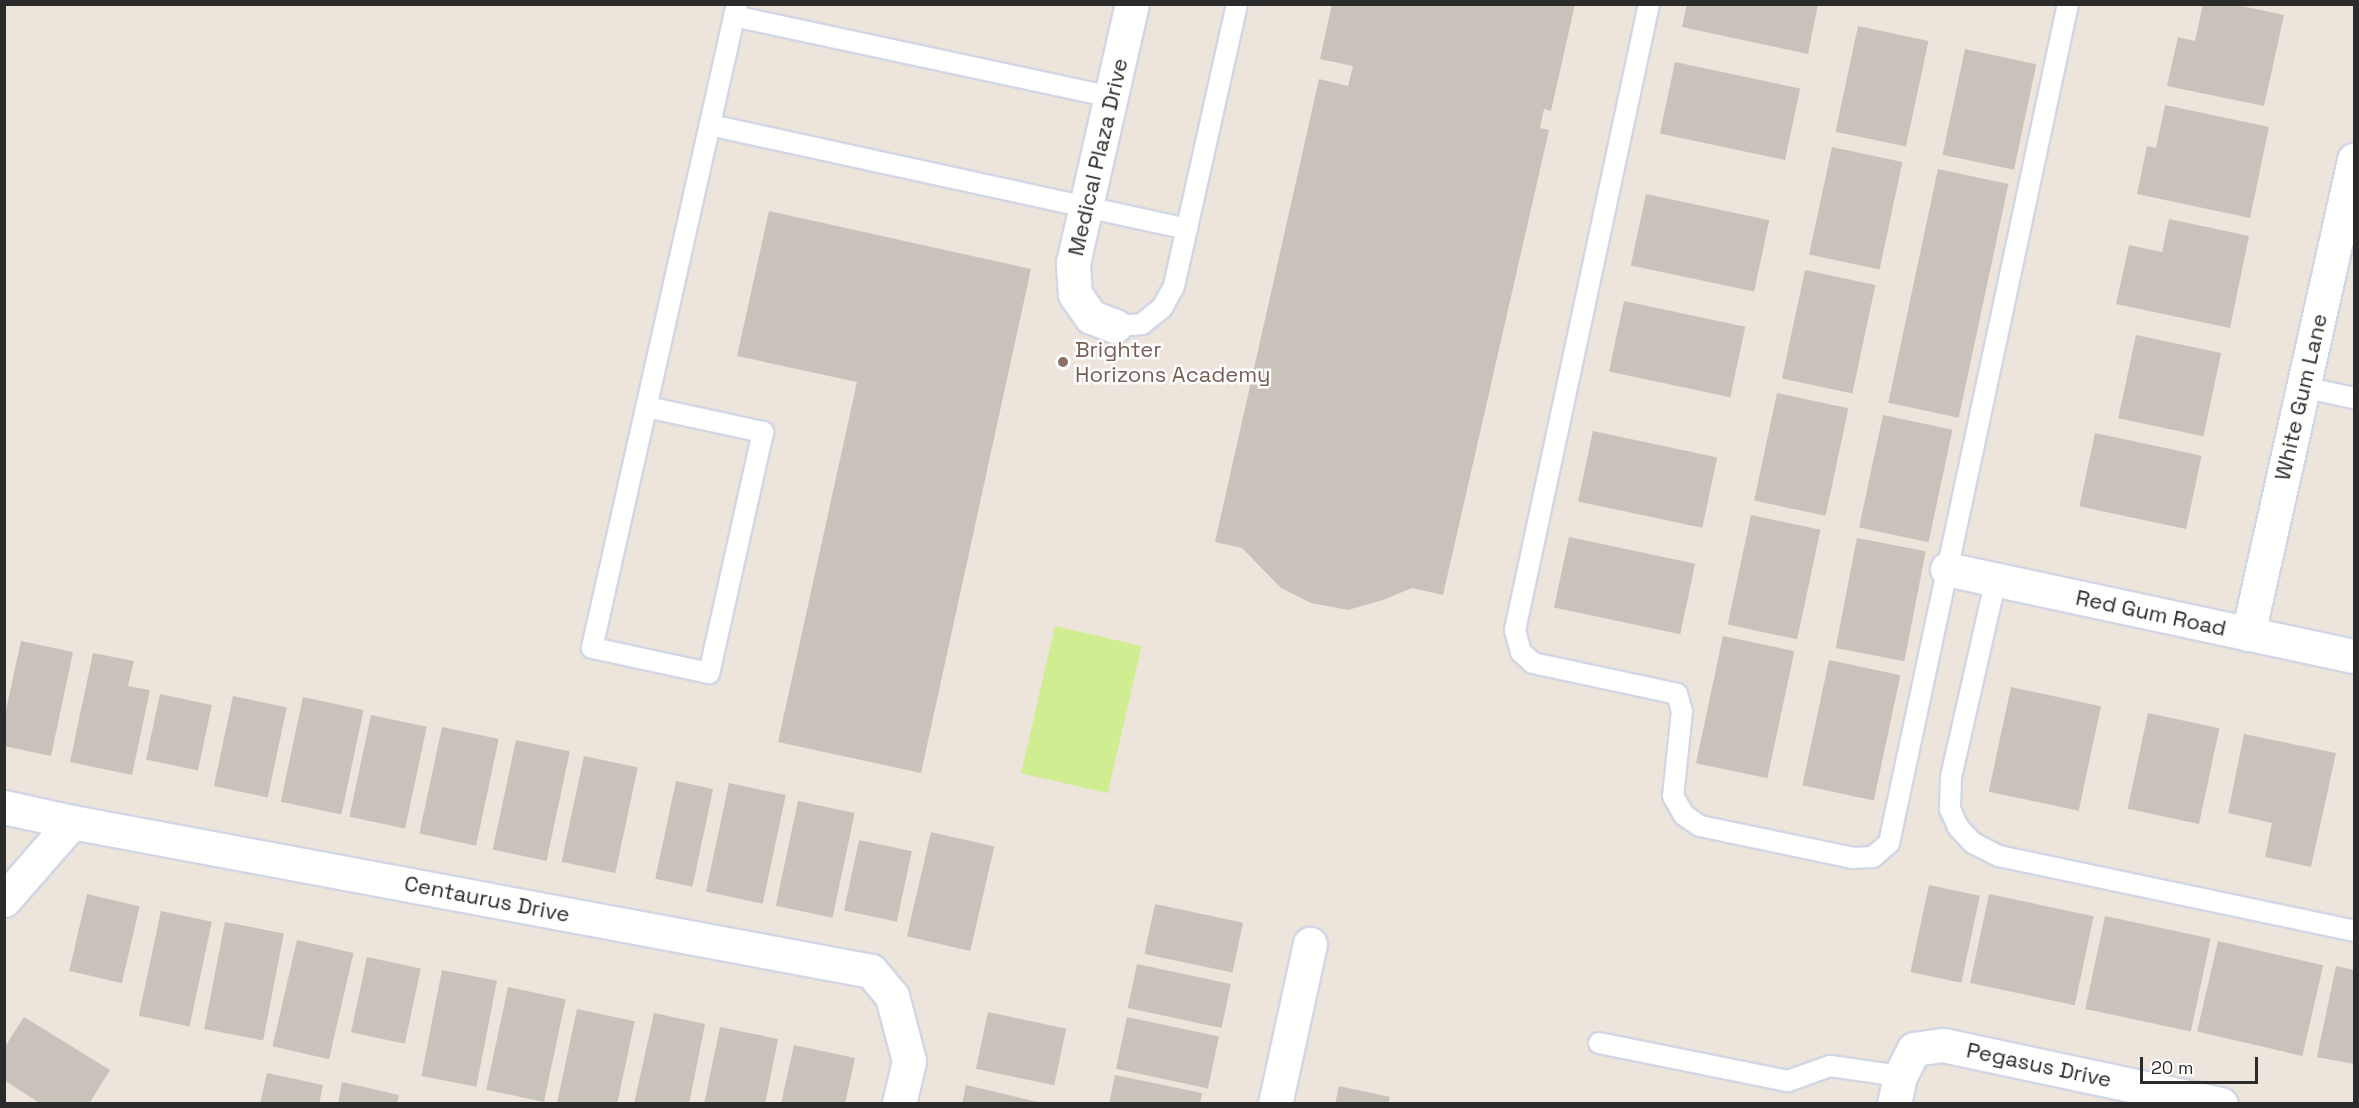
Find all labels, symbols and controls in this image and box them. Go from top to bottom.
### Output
street label: Medical Plaza Drive [1062,56,1134,258]
street label: White Gum Lane [2269,311,2333,483]
place label: Brighter Horizons Academy [1075,336,1271,388]
marker: Brighter Horizons Academy [1056,355,1070,369]
street label: Red Gum Road [2073,584,2229,642]
street label: Centaurus Drive [402,870,572,928]
street label: Pegasus Drive [1964,1037,2114,1093]
scale bar [2143,1045,2262,1083]
text: 20 m [2151,1056,2194,1079]

